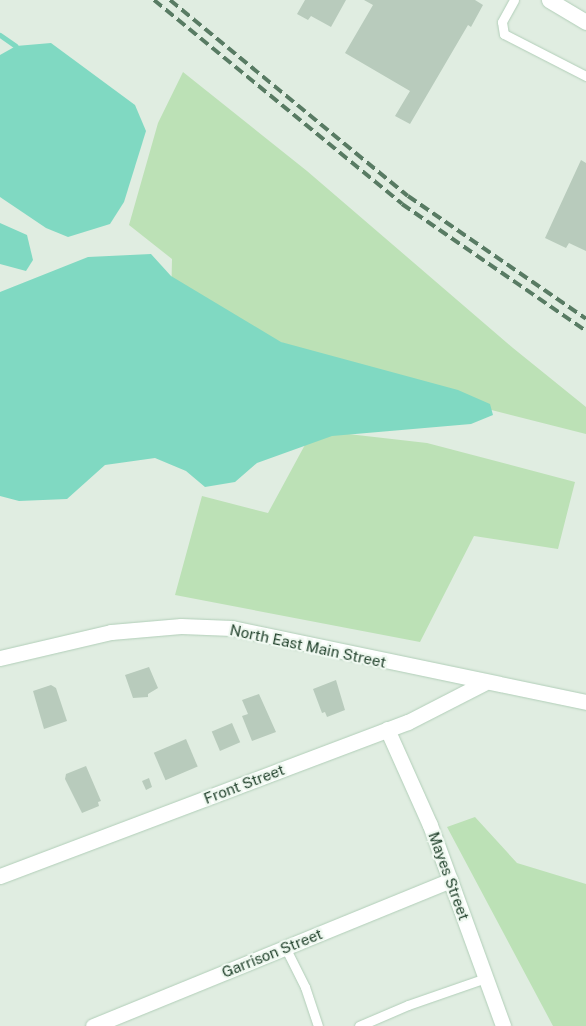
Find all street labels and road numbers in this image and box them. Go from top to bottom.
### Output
street label: North East Main Street [228,621,388,671]
street label: Front Street [201,760,287,808]
street label: Mayes Street [425,829,473,923]
street label: Garrison Street [219,925,325,981]

